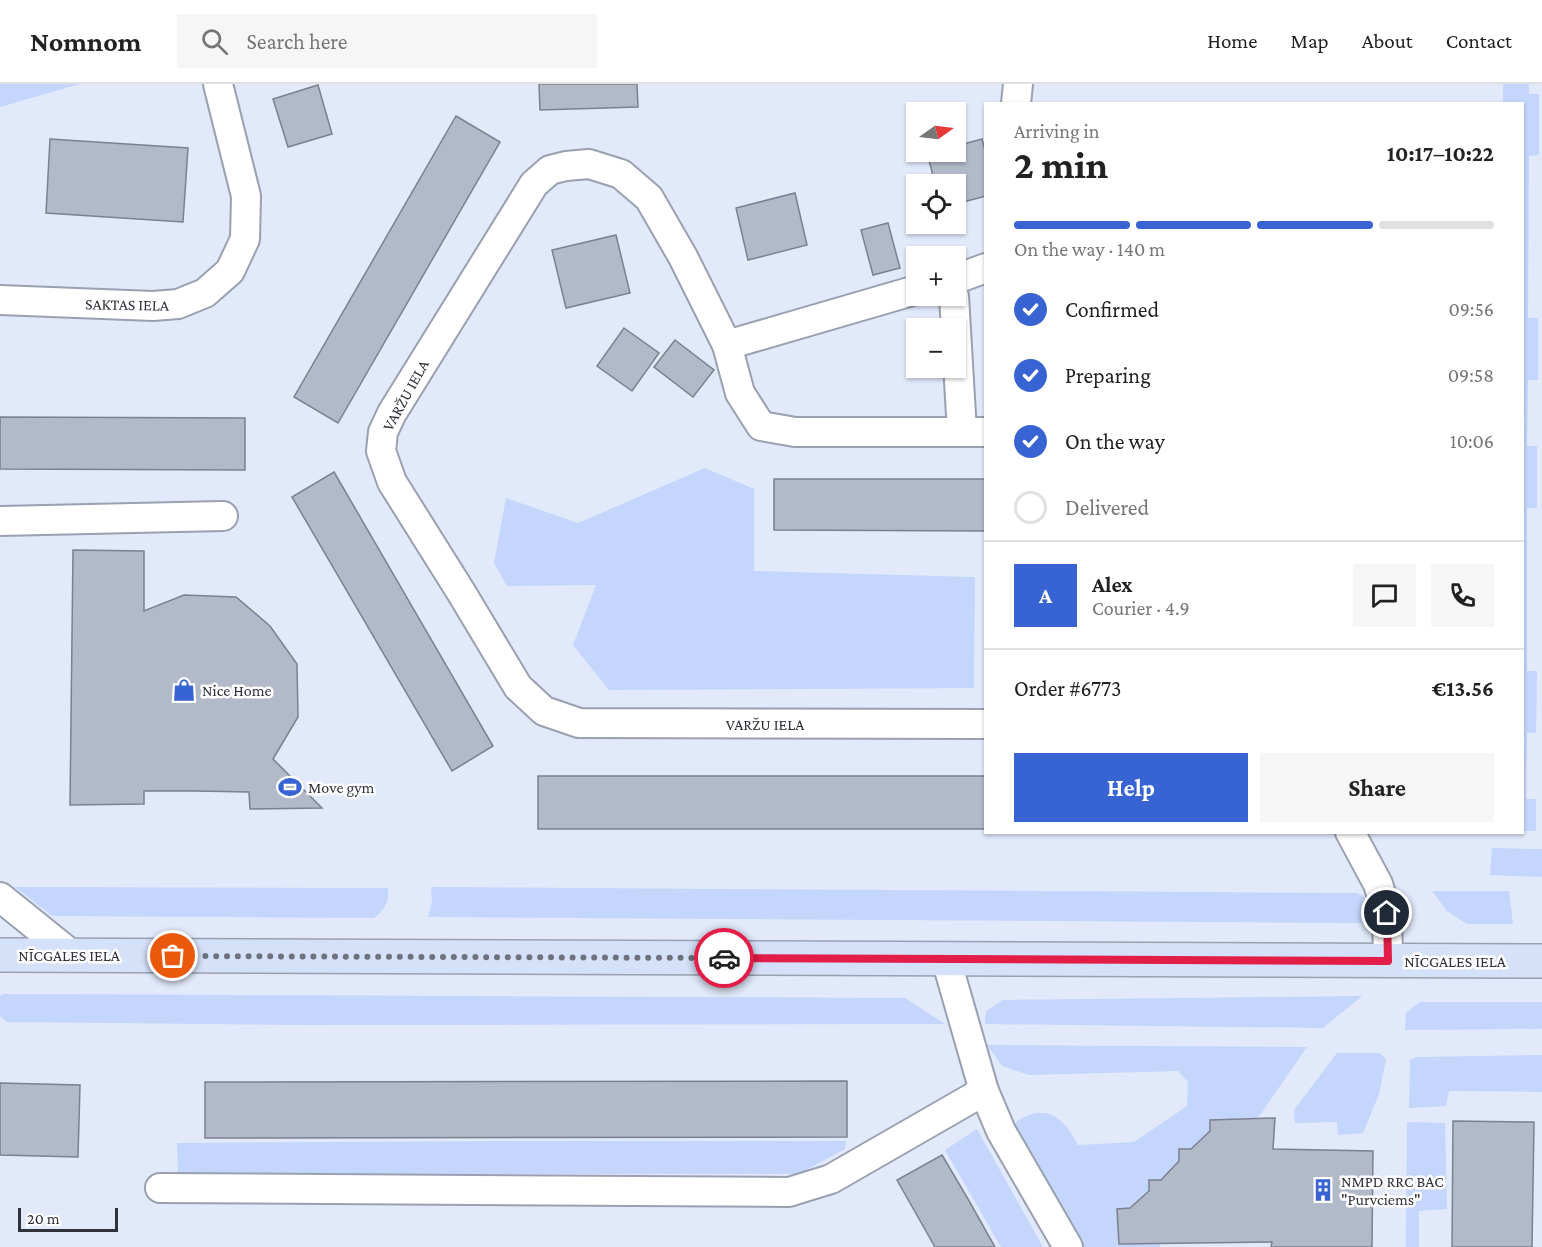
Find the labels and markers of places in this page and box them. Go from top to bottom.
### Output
shop icon: Nice Home [171,677,197,703]
place label: Nice Home [202,682,272,699]
sports icon: Move gym [277,774,303,800]
place label: Move gym [308,779,375,797]
pin [1361,887,1412,938]
pin [147,930,198,981]
place label: NMPD RRC BAC "Purvciems" [1341,1173,1444,1208]
building icon: NMPD RRC BAC "Purvciems" [1310,1177,1336,1203]

